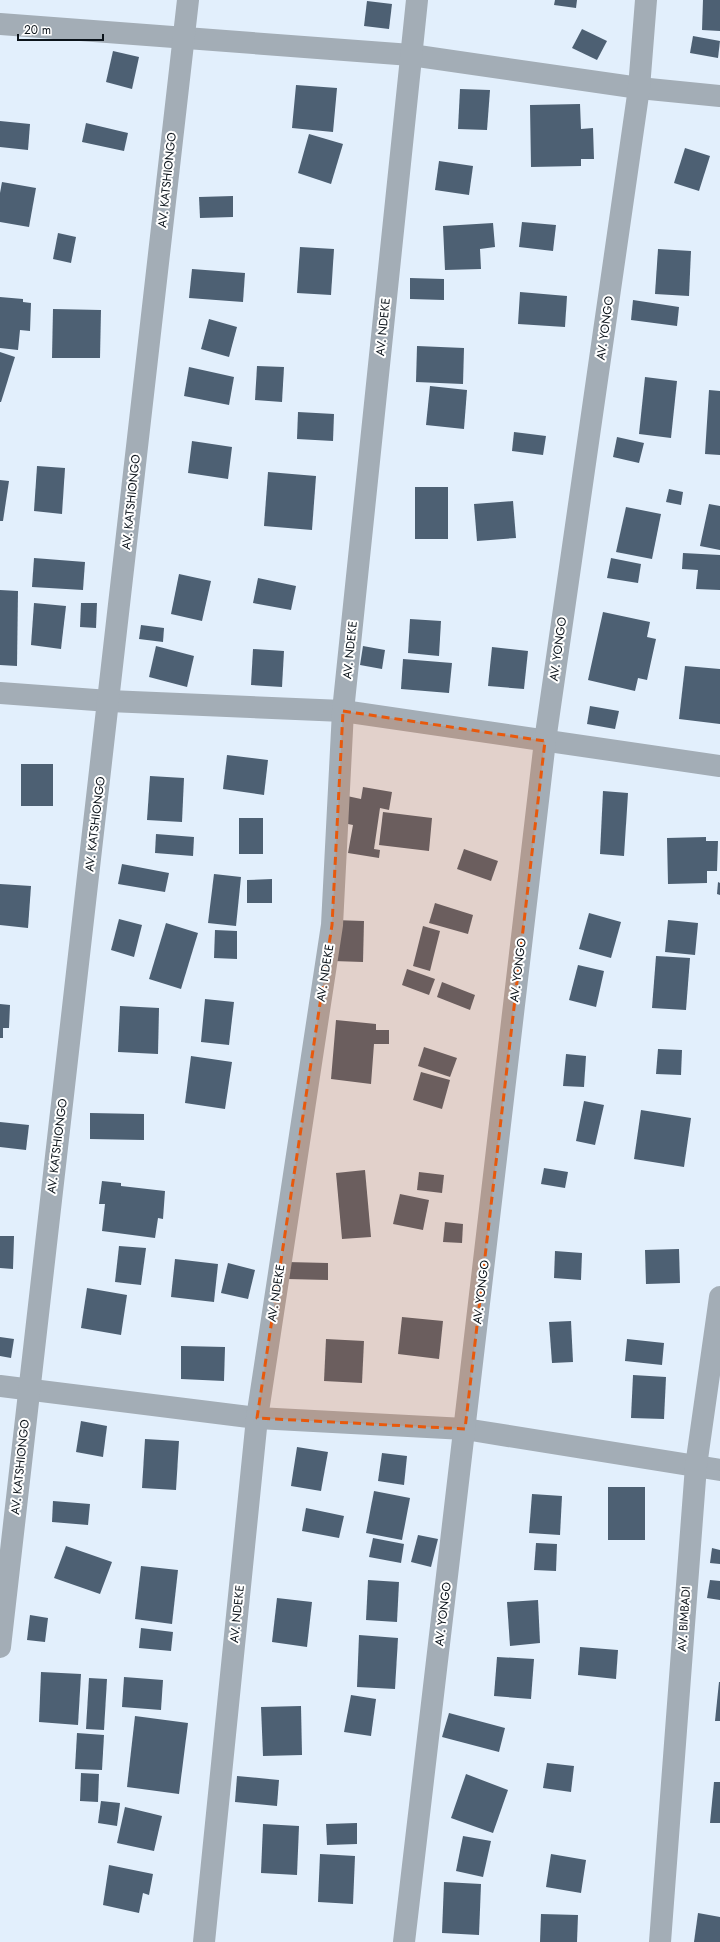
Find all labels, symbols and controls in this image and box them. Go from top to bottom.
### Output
scale bar [18,16,103,42]
text: 20 m [24,21,51,39]
street label: AV. KATSHIONGO [153,131,181,229]
street label: AV. YONGO [592,295,618,361]
street label: AV. NDEKE [371,297,395,357]
street label: AV. KATSHIONGO [117,453,145,551]
street label: AV. YONGO [545,616,571,682]
street label: AV. NDEKE [338,620,362,680]
street label: AV. KATSHIONGO [80,775,110,873]
street label: AV. YONGO [505,937,531,1003]
street label: AV. NDEKE [312,943,338,1003]
street label: AV. KATSHIONGO [42,1097,72,1195]
street label: AV. YONGO [468,1259,494,1325]
street label: AV. NDEKE [263,1263,289,1323]
street label: AV. KATSHIONGO [6,1418,34,1516]
street label: AV. YONGO [430,1581,456,1647]
street label: AV. NDEKE [225,1584,249,1644]
street label: AV. BIMBADI [673,1586,695,1652]

